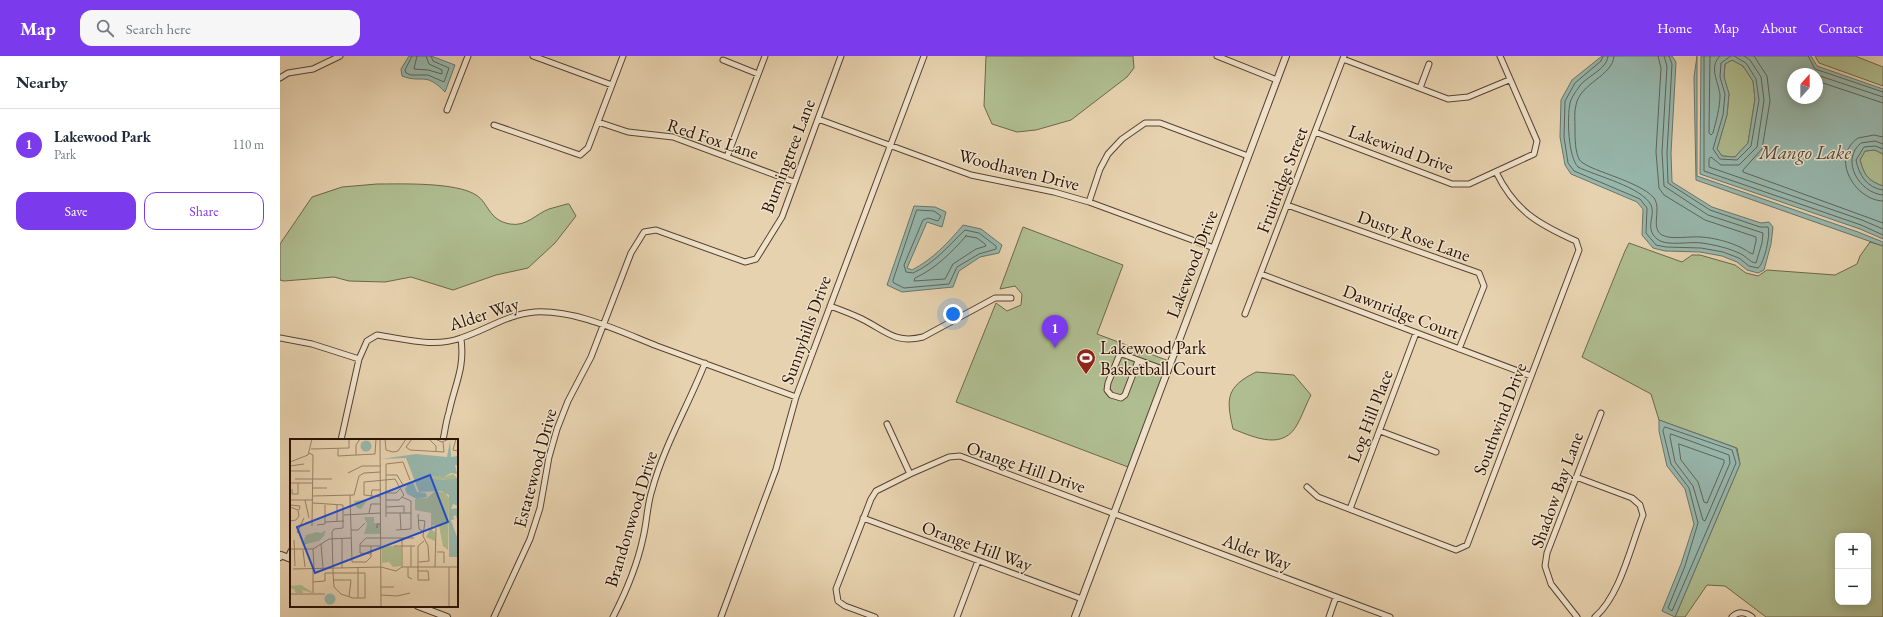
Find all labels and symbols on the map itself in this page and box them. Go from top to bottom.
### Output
north arrow [1787,68,1823,104]
street label: Burningtree Lane [755,95,820,216]
street label: Red Fox Lane [664,113,762,164]
street label: Lakewind Drive [1345,119,1457,178]
street label: Fruitridge Street [1251,123,1313,236]
water label: Mango Lake [1758,140,1851,165]
street label: Woodhaven Drive [956,143,1082,196]
street label: Dusty Rose Lane [1355,204,1474,267]
street label: Lakewood Drive [1160,206,1223,321]
street label: Sunnyhills Drive [775,272,836,387]
street label: Dawnridge Court [1340,279,1463,344]
street label: Alder Way [445,291,522,336]
your location [943,304,963,324]
pin: 1 [1042,315,1068,348]
place label: Lakewood Park Basketball Court [1100,336,1216,380]
sports icon: Lakewood Park Basketball Court [1075,347,1097,375]
street label: Southwind Drive [1468,359,1532,478]
street label: Log Hill Place [1341,366,1398,465]
street label: Estatewood Drive [508,406,561,530]
street label: Shadow Bay Lane [1525,429,1588,551]
street label: Orange Hill Drive [964,435,1089,498]
inset map [290,439,458,607]
street label: Brandonwood Drive [599,448,662,590]
street label: Orange Hill Way [919,515,1036,576]
street label: Alder Way [1218,528,1295,575]

